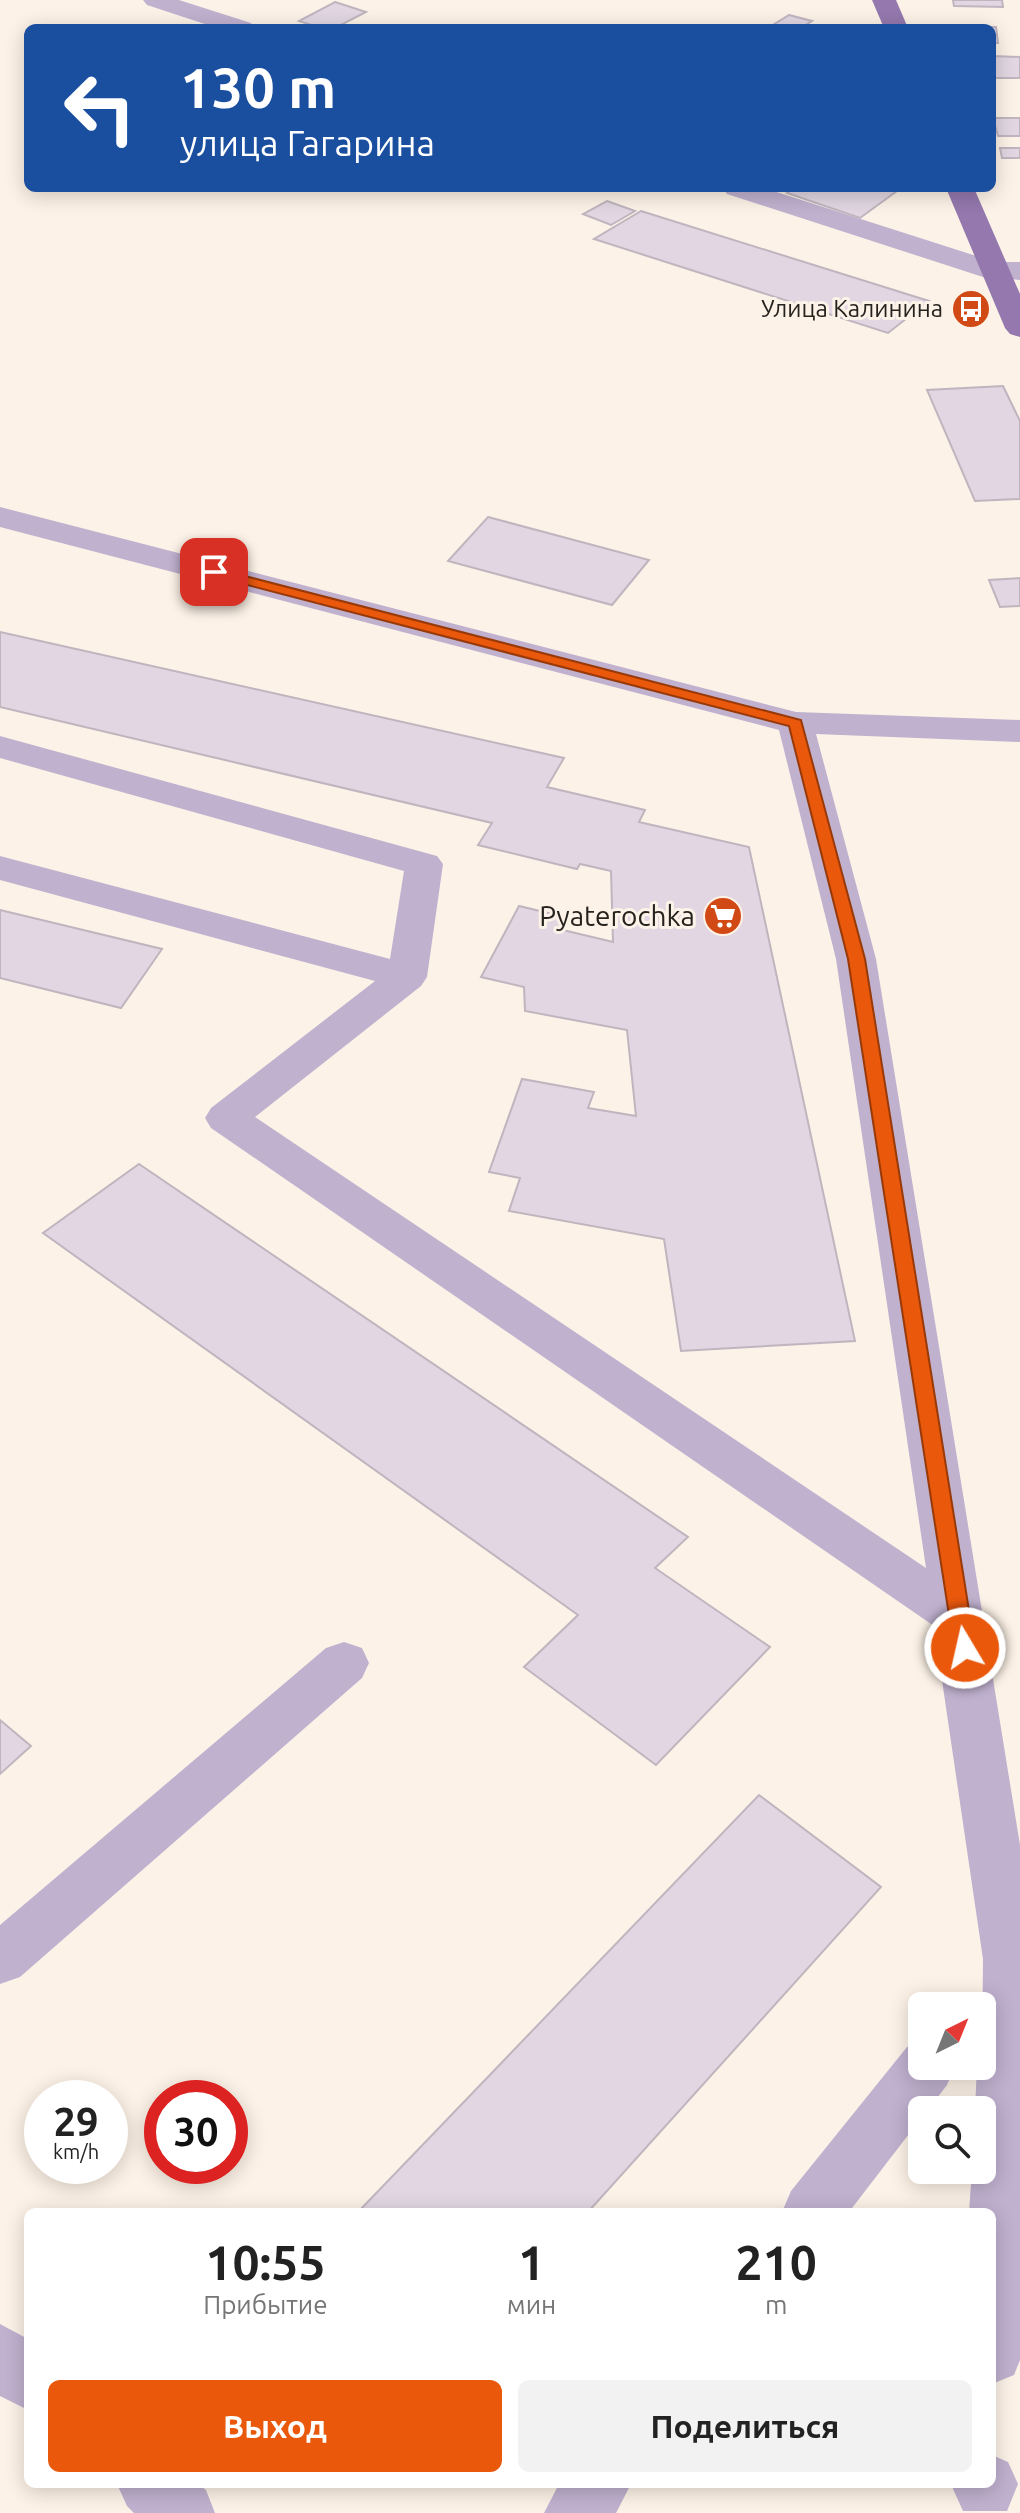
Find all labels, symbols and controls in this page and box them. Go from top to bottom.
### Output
icon: left [48,56,152,160]
text: 130 m [180,56,336,119]
text: улица Гагарина [180,122,435,163]
bus stop icon: Улица Калинина [950,288,992,330]
place label: Улица Калинина [761,295,943,322]
pin [180,538,248,606]
icon: arrive [192,550,236,594]
supermarket icon: Pyaterochka [702,895,744,937]
place label: Pyaterochka [539,900,695,931]
position arrow [923,1606,1007,1690]
north arrow [908,1992,996,2080]
map controls [908,1992,996,2184]
speed limit sign: 30 [144,2080,248,2184]
button: search [908,2096,996,2184]
text: 29 [53,2099,99,2144]
text: km/h [53,2140,99,2163]
text: 10:55 [205,2235,325,2289]
text: 1 [518,2235,545,2289]
text: 210 [736,2235,817,2289]
text: Прибытие [203,2290,328,2319]
text: мин [507,2290,556,2319]
text: m [765,2290,787,2319]
button: Выход [48,2380,502,2472]
button: Поделиться [518,2380,972,2472]

